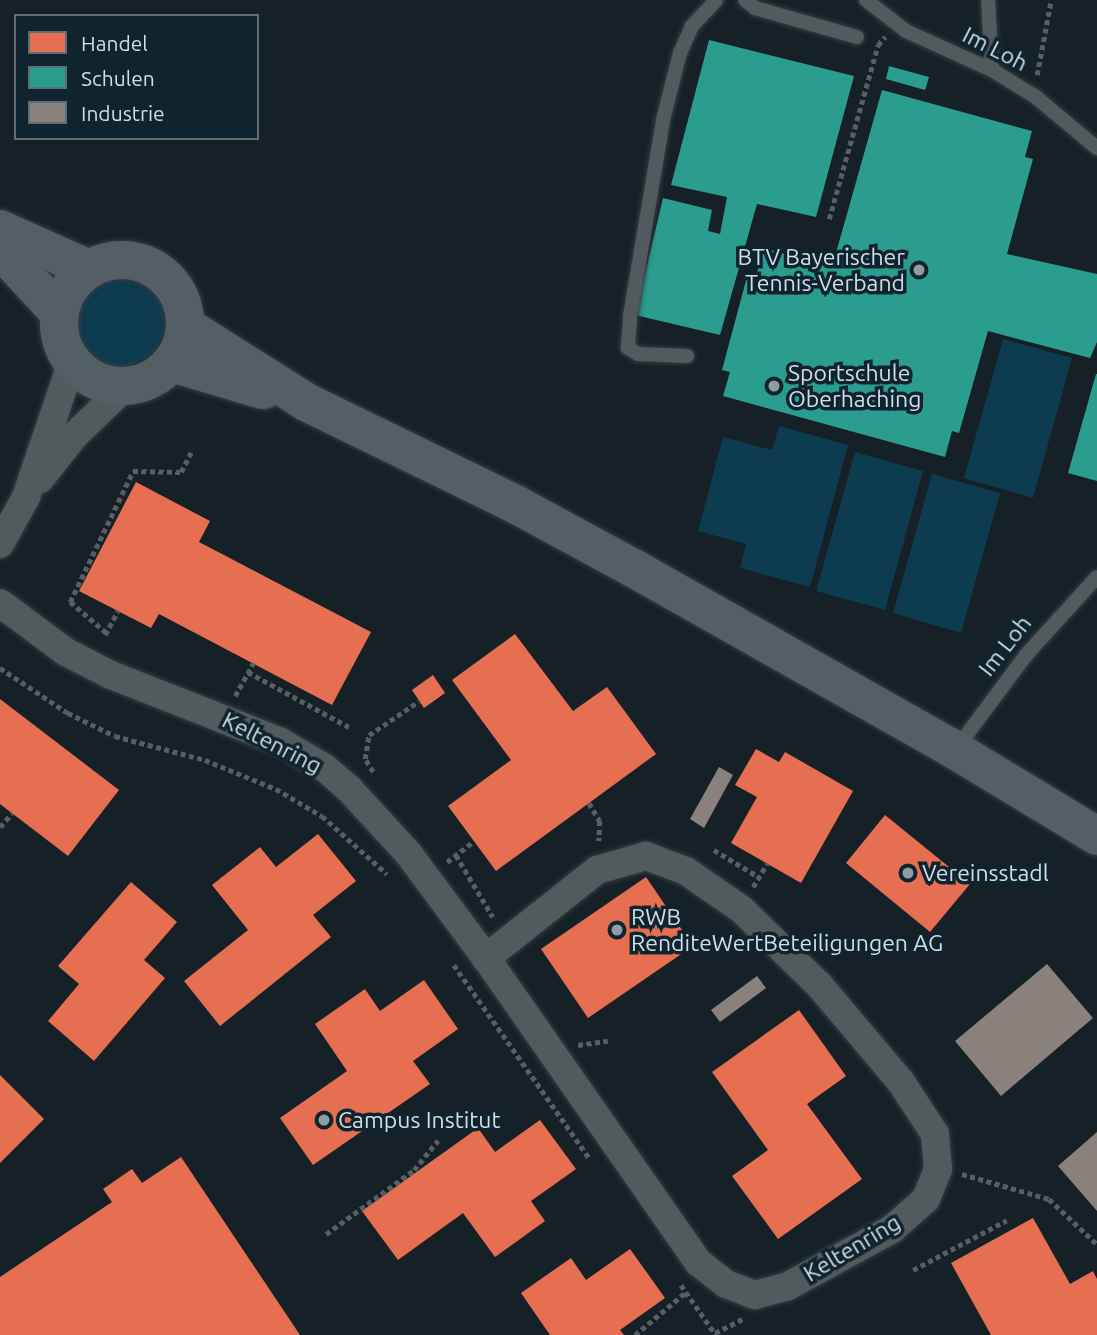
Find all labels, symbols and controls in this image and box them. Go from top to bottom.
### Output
legend [14,14,259,140]
street label: Im Loh [958,21,1032,77]
text: Handel [81,31,148,55]
text: Schulen [81,66,155,90]
text: Industrie [81,101,165,125]
place label: BTV Bayerischer Tennis-Verband [737,243,905,297]
marker: BTV Bayerischer Tennis-Verband [911,262,927,278]
place label: Sportschule Oberhaching [788,359,921,413]
marker: Sportschule Oberhaching [766,378,782,394]
street label: Im Loh [973,610,1037,682]
street label: Keltenring [218,706,326,780]
place label: Vereinsstadl [922,859,1049,887]
marker: Vereinsstadl [900,865,916,881]
place label: RWB RenditeWertBeteiligungen AG [631,903,943,957]
marker: RWB RenditeWertBeteiligungen AG [609,922,625,938]
place label: Campus Institut [338,1106,500,1134]
marker: Campus Institut [316,1112,332,1128]
street label: Keltenring [799,1208,905,1288]

